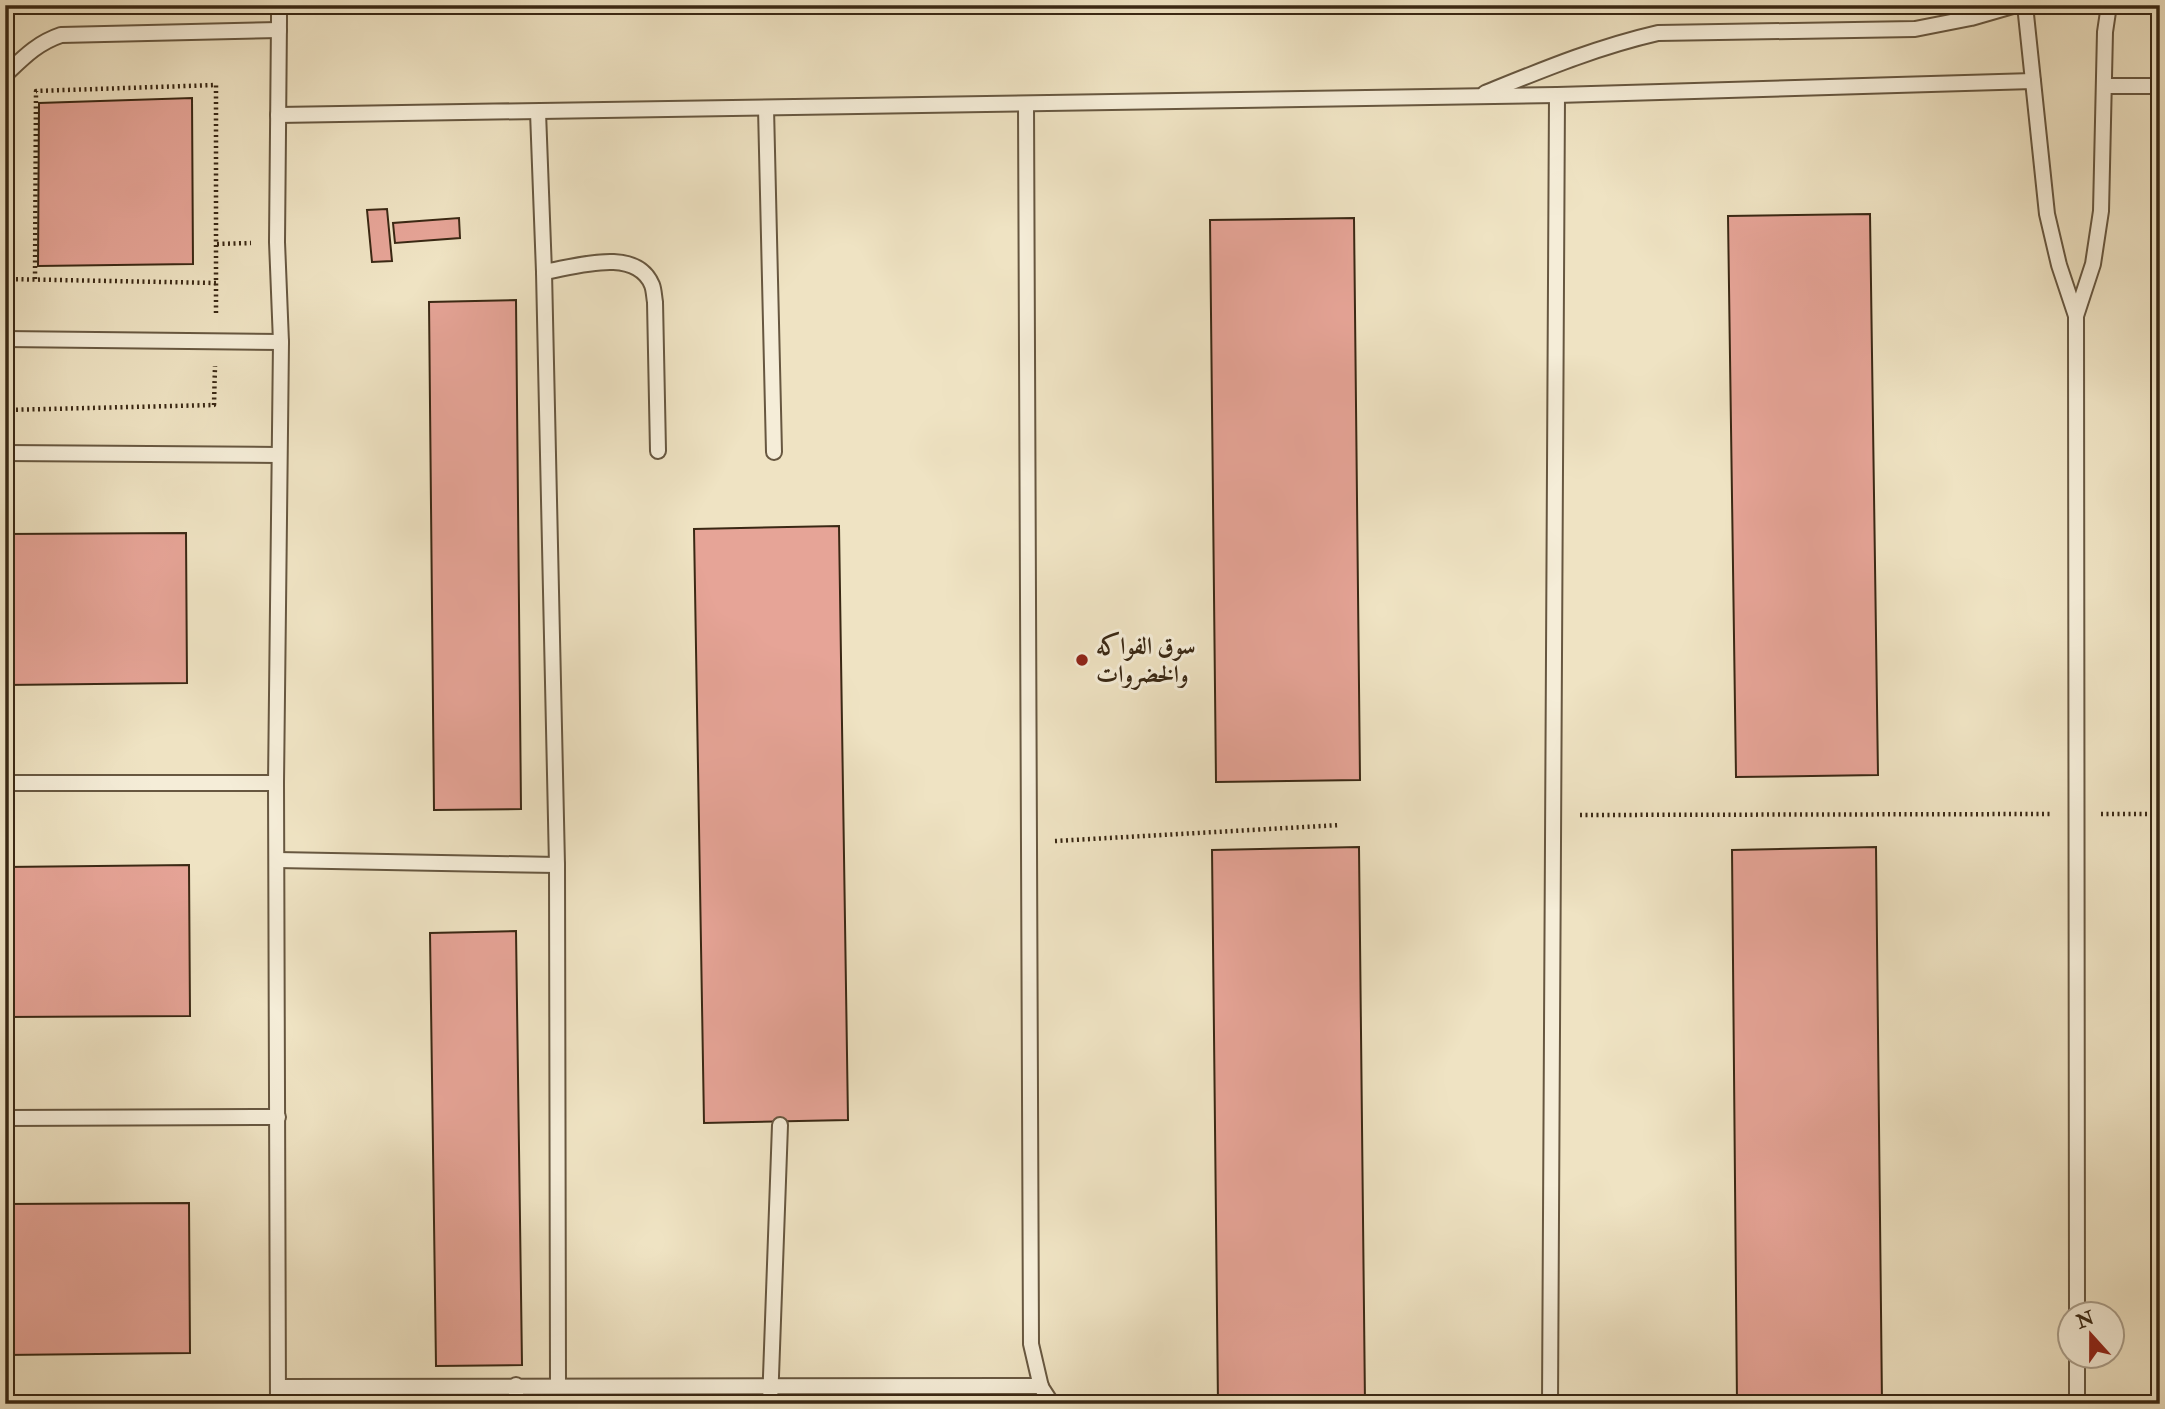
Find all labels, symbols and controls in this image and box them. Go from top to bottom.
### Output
place label: سوق الفواكه والخضروات [1096,631,1196,690]
marker: سوق الفواكه والخضروات [1074,652,1090,668]
north arrow [2056,1300,2126,1370]
text: N [2072,1305,2098,1335]

